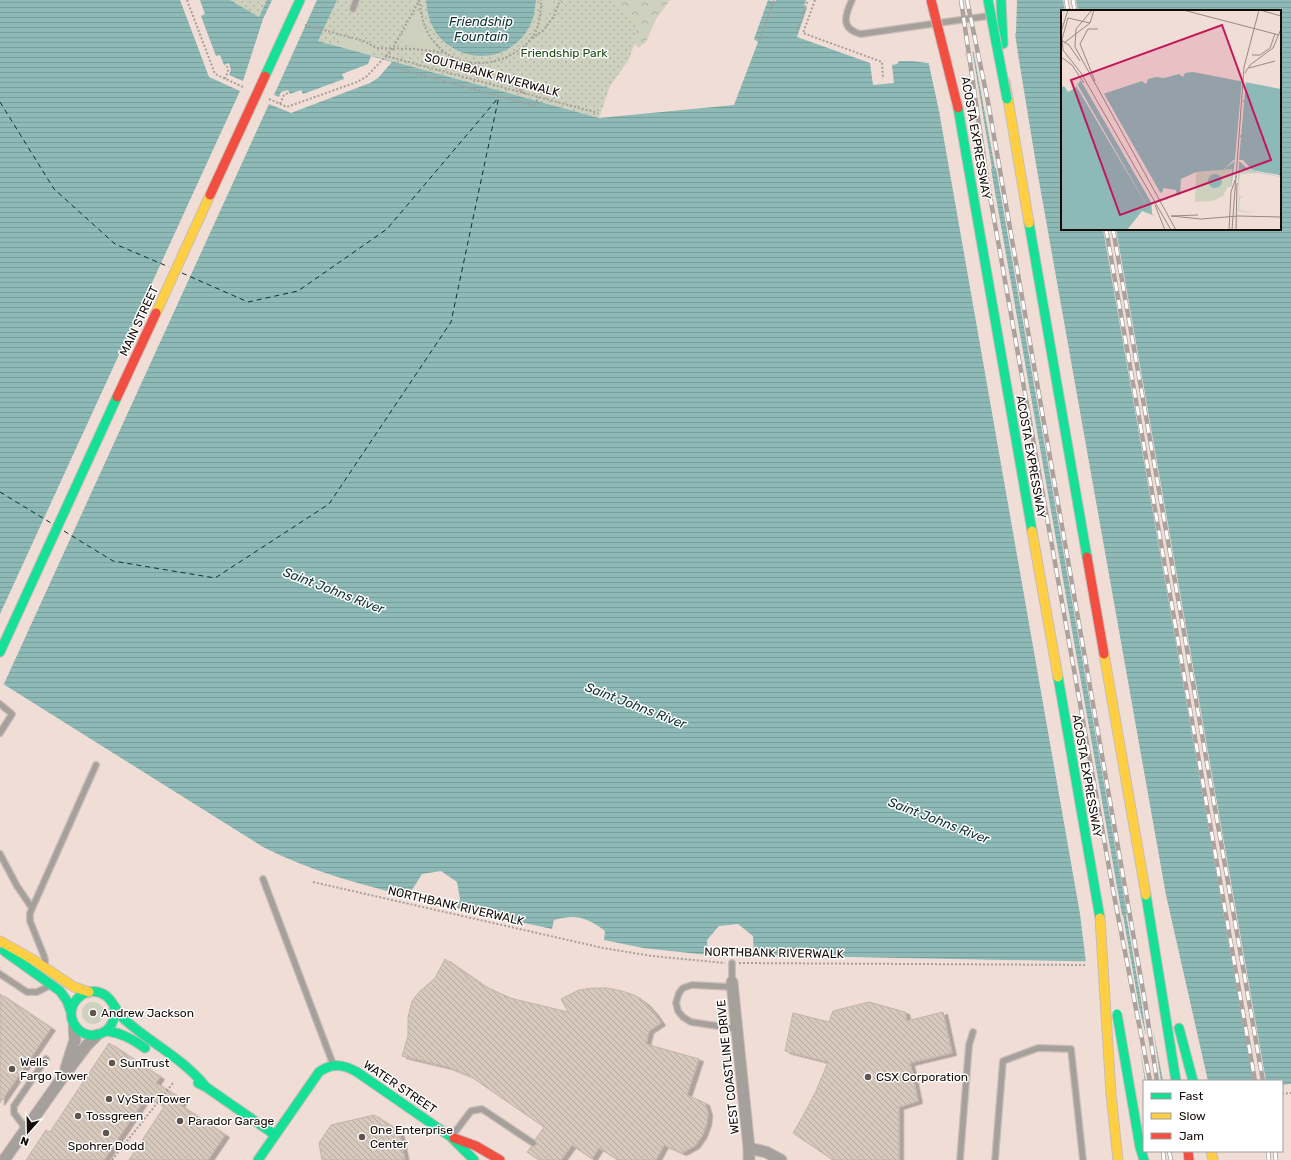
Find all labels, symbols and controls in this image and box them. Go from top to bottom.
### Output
inset map [1061,10,1281,230]
water label: Friendship Fountain [449,14,513,44]
park label: Friendship Park [521,46,608,60]
street label: SOUTHBANK RIVERWALK [423,50,562,100]
street label: ACOSTA EXPRESSWAY [958,75,994,201]
street label: MAIN STREET [117,284,161,358]
street label: ACOSTA EXPRESSWAY [1013,394,1049,520]
water label: Saint Johns River [281,564,387,617]
water label: Saint Johns River [583,679,689,732]
street label: ACOSTA EXPRESSWAY [1069,713,1105,839]
water label: Saint Johns River [886,794,992,847]
street label: NORTHBANK RIVERWALK [387,884,526,929]
street label: NORTHBANK RIVERWALK [704,945,845,961]
street label: WEST COASTLINE DRIVE [714,999,742,1135]
place label: Andrew Jackson [101,1006,194,1020]
marker: Andrew Jackson [88,1008,98,1018]
place label: Wells Fargo Tower [20,1055,88,1083]
place label: SunTrust [120,1056,170,1070]
street label: WATER STREET [361,1057,439,1117]
marker: SunTrust [107,1058,117,1068]
marker: Wells Fargo Tower [7,1064,17,1074]
place label: CSX Corporation [876,1070,968,1084]
marker: CSX Corporation [863,1072,873,1082]
legend [1143,1080,1283,1152]
text: Fast [1179,1089,1203,1103]
place label: VyStar Tower [117,1092,191,1106]
marker: VyStar Tower [104,1094,114,1104]
place label: Tossgreen [86,1109,143,1123]
text: Slow [1179,1109,1206,1123]
marker: Tossgreen [73,1111,83,1121]
north arrow [8,1112,48,1152]
place label: Parador Garage [188,1114,275,1128]
marker: Parador Garage [175,1116,185,1126]
place label: One Enterprise Center [370,1123,453,1151]
marker: Spohrer Dodd [101,1128,111,1138]
text: Jam [1179,1129,1204,1143]
marker: One Enterprise Center [357,1132,367,1142]
text: N [19,1133,31,1148]
place label: Spohrer Dodd [68,1139,144,1153]

